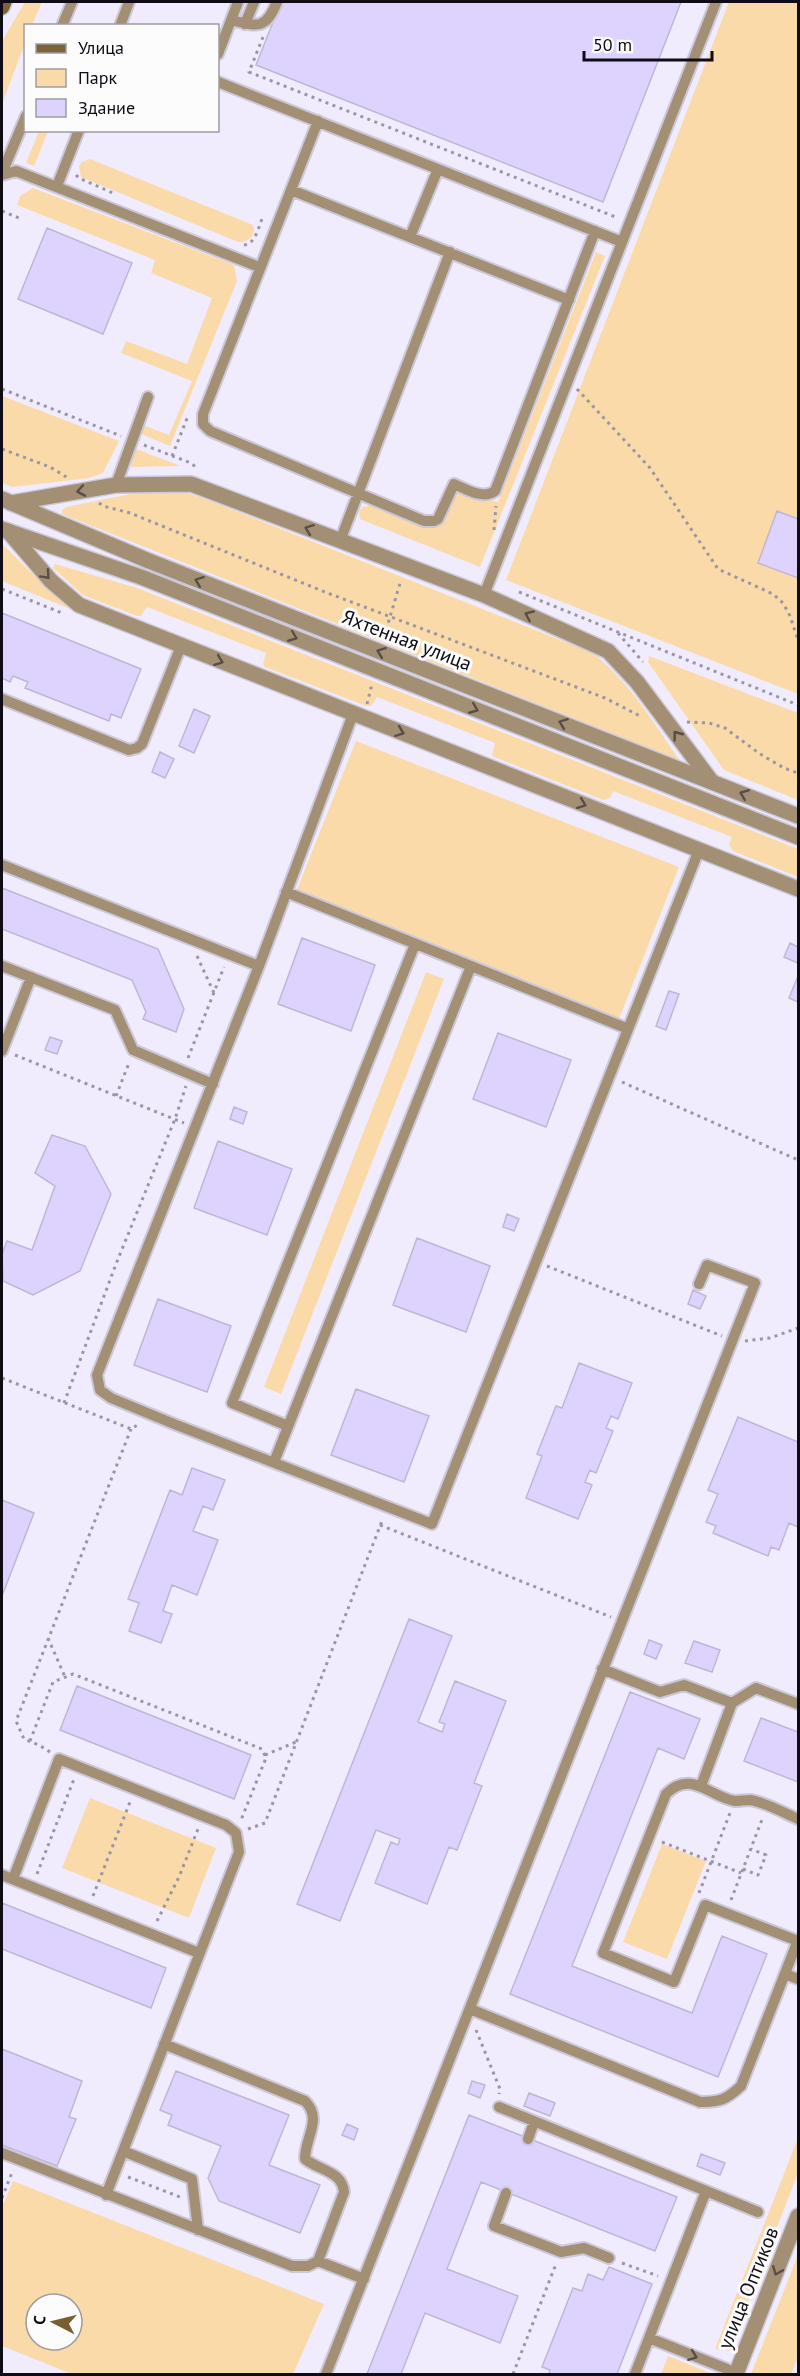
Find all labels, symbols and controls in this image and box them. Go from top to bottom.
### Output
legend [24,24,219,132]
scale bar [584,24,712,62]
text: 50 m [593,33,632,56]
text: Улица [78,36,124,59]
text: Парк [78,66,118,89]
text: Здание [78,96,135,119]
one-way arrow [76,485,85,497]
one-way arrow [304,523,315,536]
one-way arrow [39,568,50,579]
one-way arrow [194,576,205,588]
street label: Яхтенная улица [339,603,475,677]
one-way arrow [525,610,536,622]
one-way arrow [287,630,298,642]
one-way arrow [376,647,387,659]
one-way arrow [213,654,224,666]
one-way arrow [468,702,479,714]
one-way arrow [558,718,569,730]
one-way arrow [394,725,405,737]
one-way arrow [673,730,684,741]
one-way arrow [739,789,750,801]
one-way arrow [576,797,587,809]
street label: улица Оптиков [712,2223,784,2353]
one-way arrow [772,2264,784,2275]
north arrow [24,2292,84,2352]
text: С [29,2314,50,2326]
one-way arrow [687,2348,698,2361]

